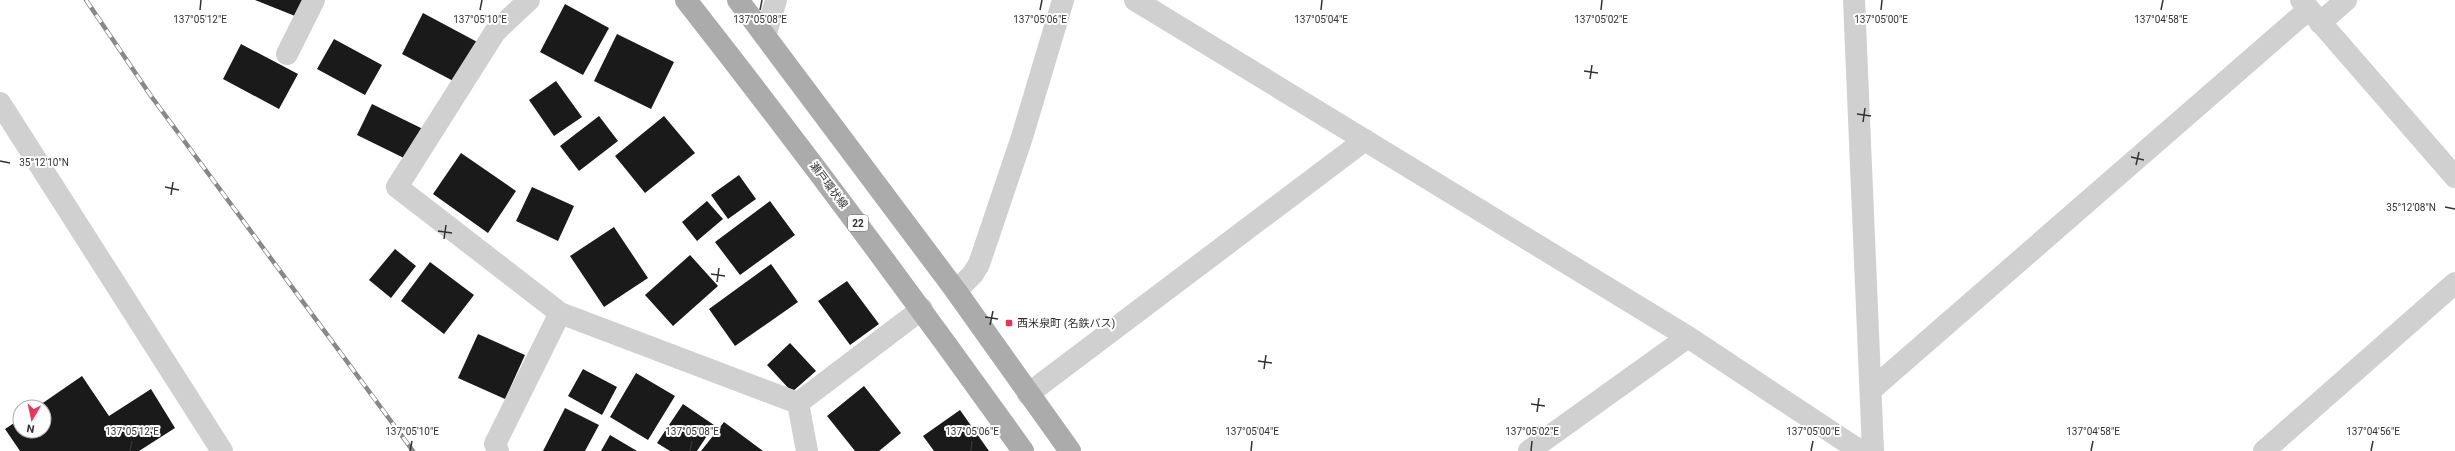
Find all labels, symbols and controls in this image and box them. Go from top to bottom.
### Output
text: 137°05'12"E [173,14,227,25]
text: 137°05'10"E [453,14,507,25]
text: 137°05'08"E [733,14,787,25]
text: 137°05'06"E [1013,14,1067,25]
text: 137°05'04"E [1294,14,1348,25]
text: 137°05'02"E [1574,14,1628,25]
text: 137°05'00"E [1854,14,1908,25]
text: 137°04'58"E [2134,14,2188,25]
text: 35°12'10"N [19,157,69,168]
street label: 瀬戸環状線 [807,159,850,211]
text: 35°12'08"N [2386,202,2436,213]
road number: 22 [848,215,868,231]
place label: 西米泉町 (名鉄バス) [1017,317,1115,330]
marker: 西米泉町 (名鉄バス) [1004,318,1014,328]
north arrow [12,399,52,439]
text: N [25,421,35,435]
text: 137°05'12"E [105,426,159,437]
text: 137°05'10"E [385,426,439,437]
text: 137°05'08"E [665,426,719,437]
text: 137°05'06"E [945,426,999,437]
text: 137°05'04"E [1225,426,1279,437]
text: 137°05'02"E [1505,426,1559,437]
text: 137°05'00"E [1786,426,1840,437]
text: 137°04'58"E [2066,426,2120,437]
text: 137°04'56"E [2346,426,2400,437]

